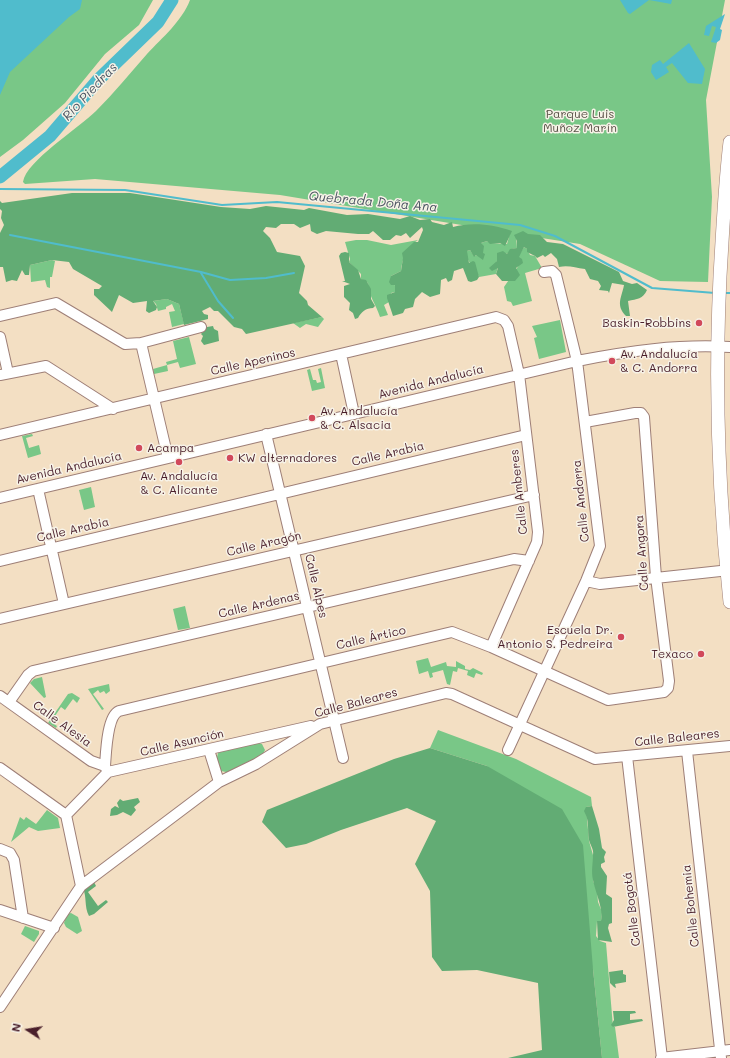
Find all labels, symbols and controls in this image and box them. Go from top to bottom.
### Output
water label: Río Piedras [59,60,121,124]
park label: Parque Luis Muñoz Marín [543,107,617,135]
water label: Quebrada Doña Ana [308,189,438,215]
place label: Baskin-Robbins [602,316,691,330]
marker: Baskin-Robbins [694,318,704,328]
street label: Calle Apeninos [209,345,297,379]
place label: Av. Andalucía & C. Andorra [620,347,698,375]
marker: Av. Andalucía & C. Andorra [607,356,617,366]
street label: Avenida Andalucía [377,362,485,402]
place label: Av. Andalucía & C. Alsacia [320,404,398,432]
marker: Av. Andalucía & C. Alsacia [307,413,317,423]
street label: Calle Arabia [350,439,426,469]
place label: Acampa [147,441,194,455]
marker: Acampa [134,443,144,453]
street label: Avenida Andalucía [15,449,123,487]
street label: Calle Amberes [507,449,531,535]
place label: KW alternadores [238,451,337,465]
marker: KW alternadores [225,453,235,463]
marker: Av. Andalucía & C. Alicante [174,457,184,467]
street label: Calle Andorra [570,459,592,543]
place label: Av. Andalucía & C. Alicante [140,469,218,497]
street label: Calle Arabia [35,515,111,545]
street label: Calle Angora [632,515,652,591]
street label: Calle Aragón [225,528,303,560]
street label: Calle Alpes [302,553,330,619]
street label: Calle Ardenas [217,589,301,621]
street label: Calle Ártico [335,623,407,653]
place label: Escuela Dr. Antonio S. Pedreira [497,623,613,651]
marker: Escuela Dr. Antonio S. Pedreira [616,632,626,642]
place label: Texaco [651,647,693,661]
marker: Texaco [696,649,706,659]
street label: Calle Baleares [313,685,399,721]
street label: Calle Alesia [30,698,94,750]
street label: Calle Asunción [139,726,225,760]
street label: Calle Baleares [634,726,720,750]
street label: Calle Bohemia [680,864,702,948]
street label: Calle Bogotá [620,871,644,947]
north arrow [8,1010,48,1050]
text: N [8,1022,24,1033]

